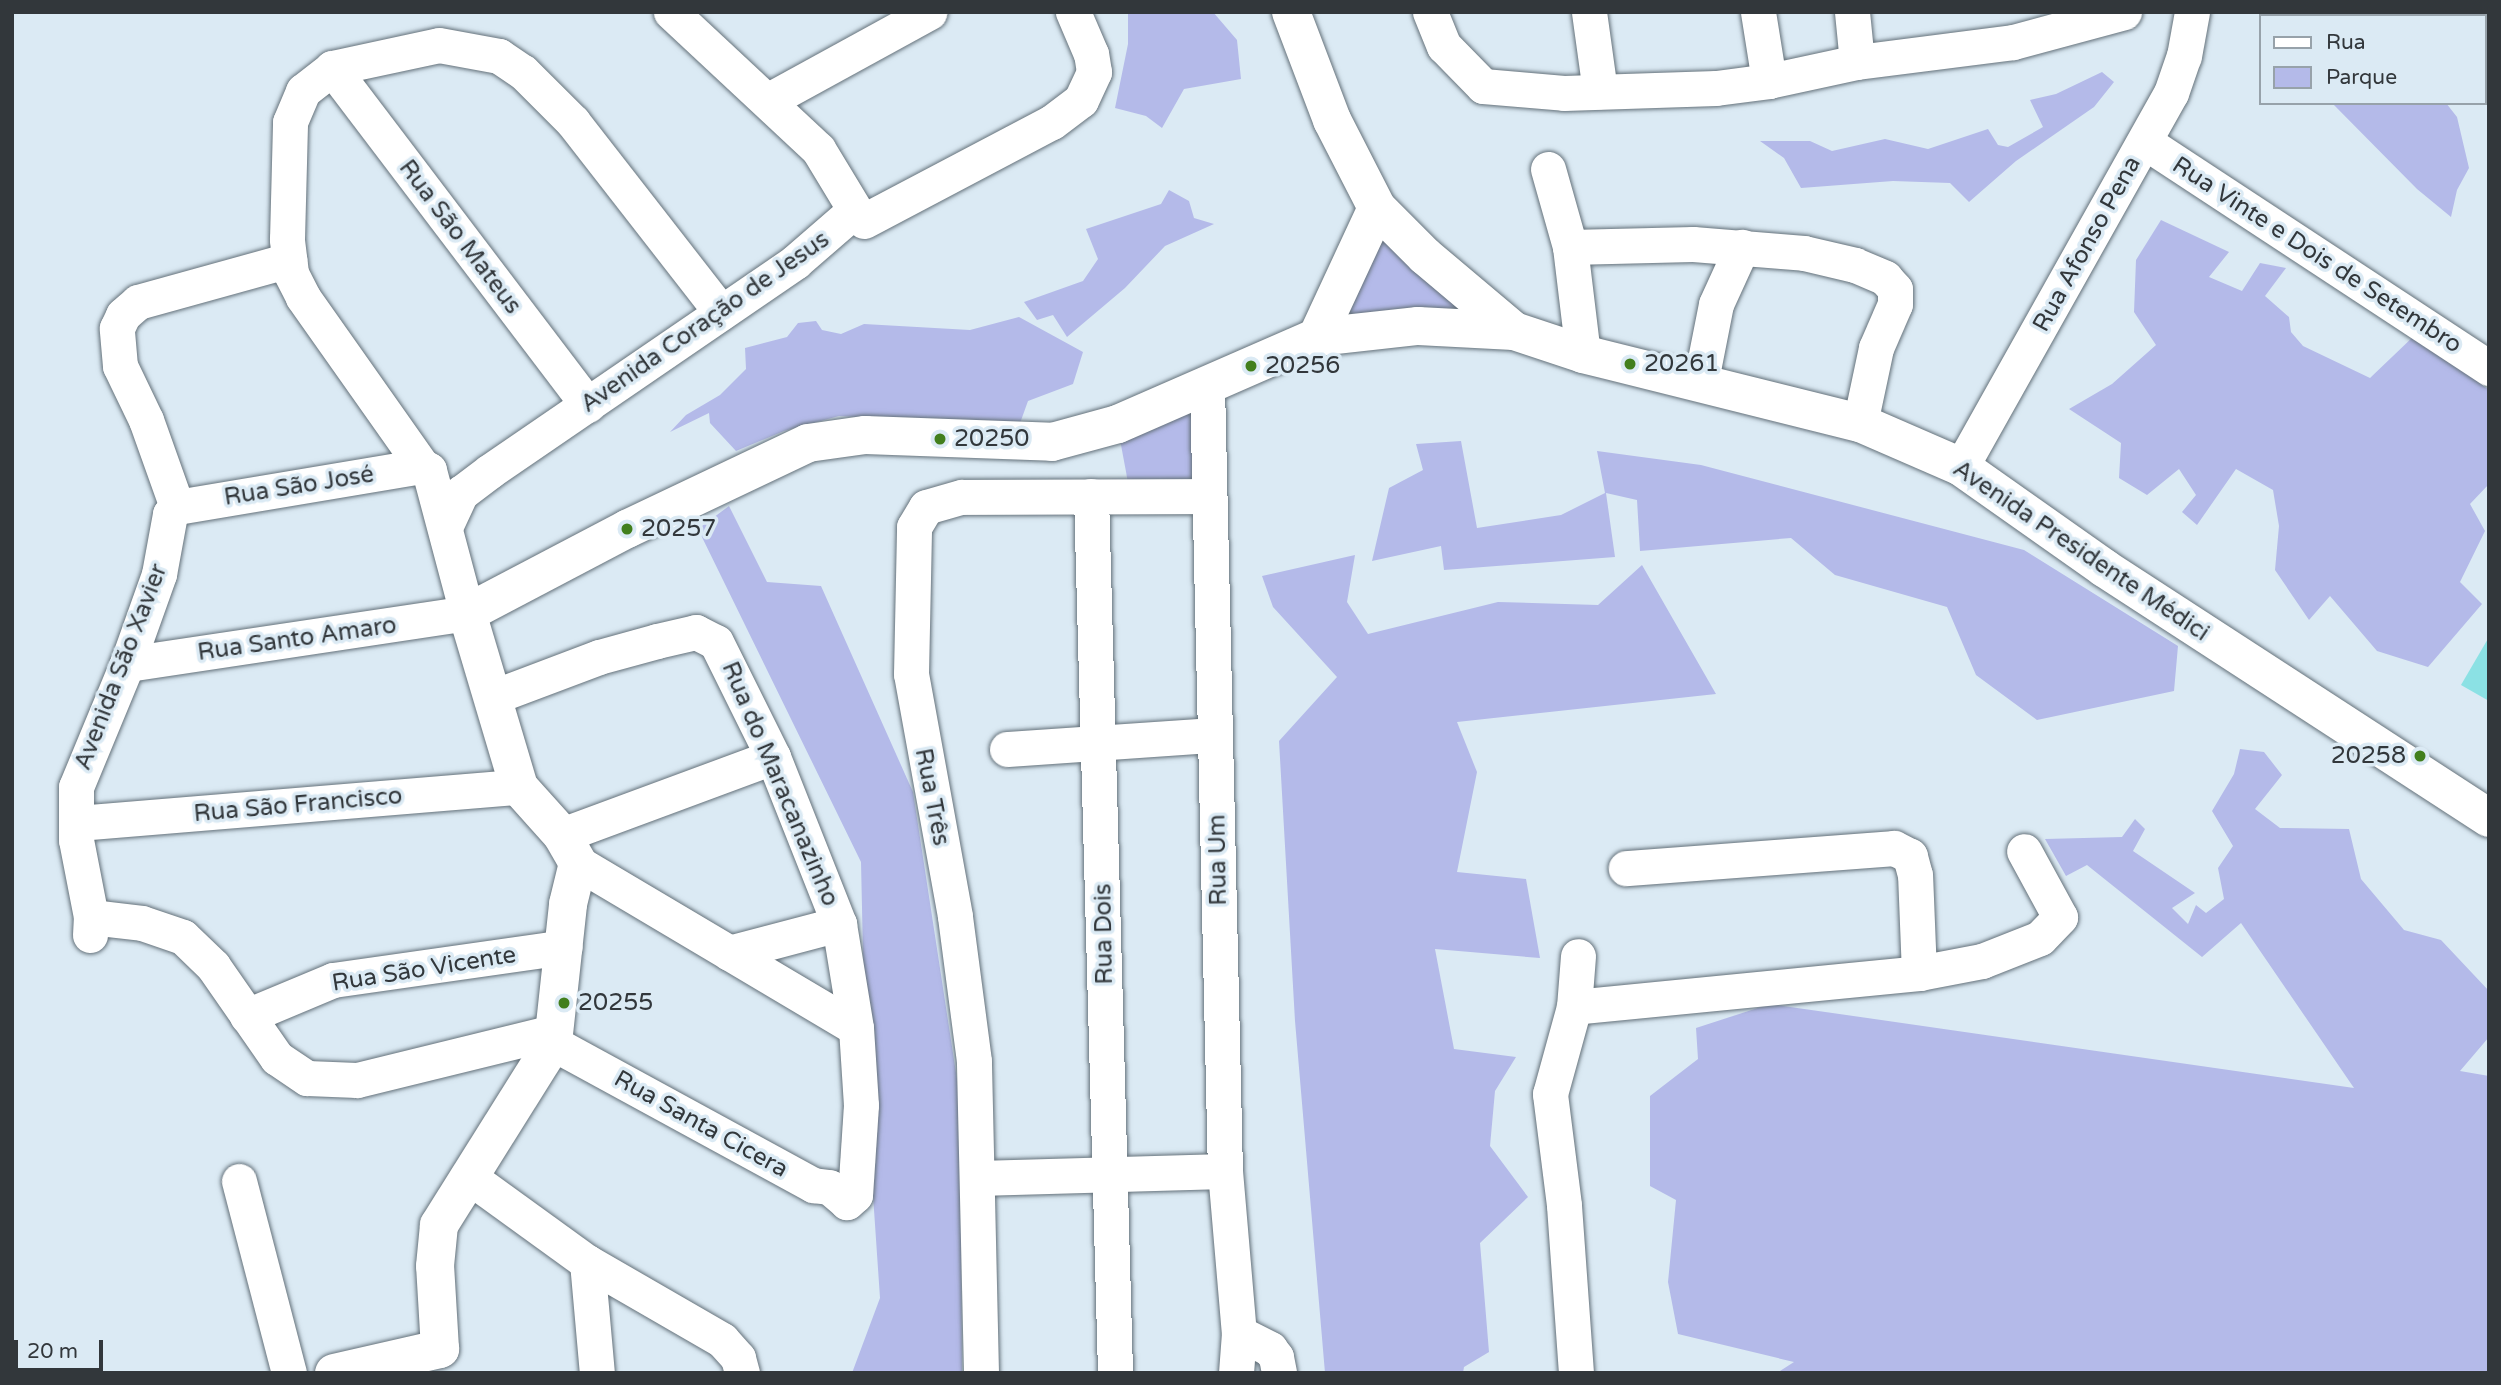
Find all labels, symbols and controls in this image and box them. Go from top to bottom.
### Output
legend [2260,14,2487,105]
text: Rua [2326,30,2366,55]
text: Parque [2326,65,2397,90]
street label: Rua Afonso Pena [2027,151,2147,337]
street label: Rua Vinte e Dois de Setembro [2167,151,2467,359]
street label: Rua São Mateus [393,154,527,320]
street label: Avenida Coração de Jesus [575,225,835,419]
place label: 20261 [1644,350,1719,378]
place label: 20256 [1265,352,1340,380]
marker: 20261 [1622,356,1638,372]
marker: 20256 [1243,358,1259,374]
place label: 20250 [954,425,1029,453]
marker: 20250 [932,431,948,447]
street label: Avenida Presidente Médici [1947,454,2215,648]
street label: Rua São José [222,460,376,512]
place label: 20257 [641,515,716,543]
marker: 20257 [619,521,635,537]
street label: Avenida São Xavier [68,560,174,774]
street label: Rua Santo Amaro [196,611,398,667]
street label: Rua do Maracanazinho [715,657,845,911]
place label: 20258 [2331,742,2406,770]
street label: Rua Três [908,746,956,848]
marker: 20258 [2412,748,2428,764]
street label: Rua São Francisco [192,782,404,828]
street label: Rua Um [1203,814,1233,906]
street label: Rua Dois [1089,883,1119,985]
street label: Rua São Vicente [330,940,518,998]
place label: 20255 [578,989,653,1017]
marker: 20255 [556,995,572,1011]
street label: Rua Santa Cicera [609,1064,793,1184]
scale bar [18,1326,107,1370]
text: 20 m [27,1339,78,1364]

